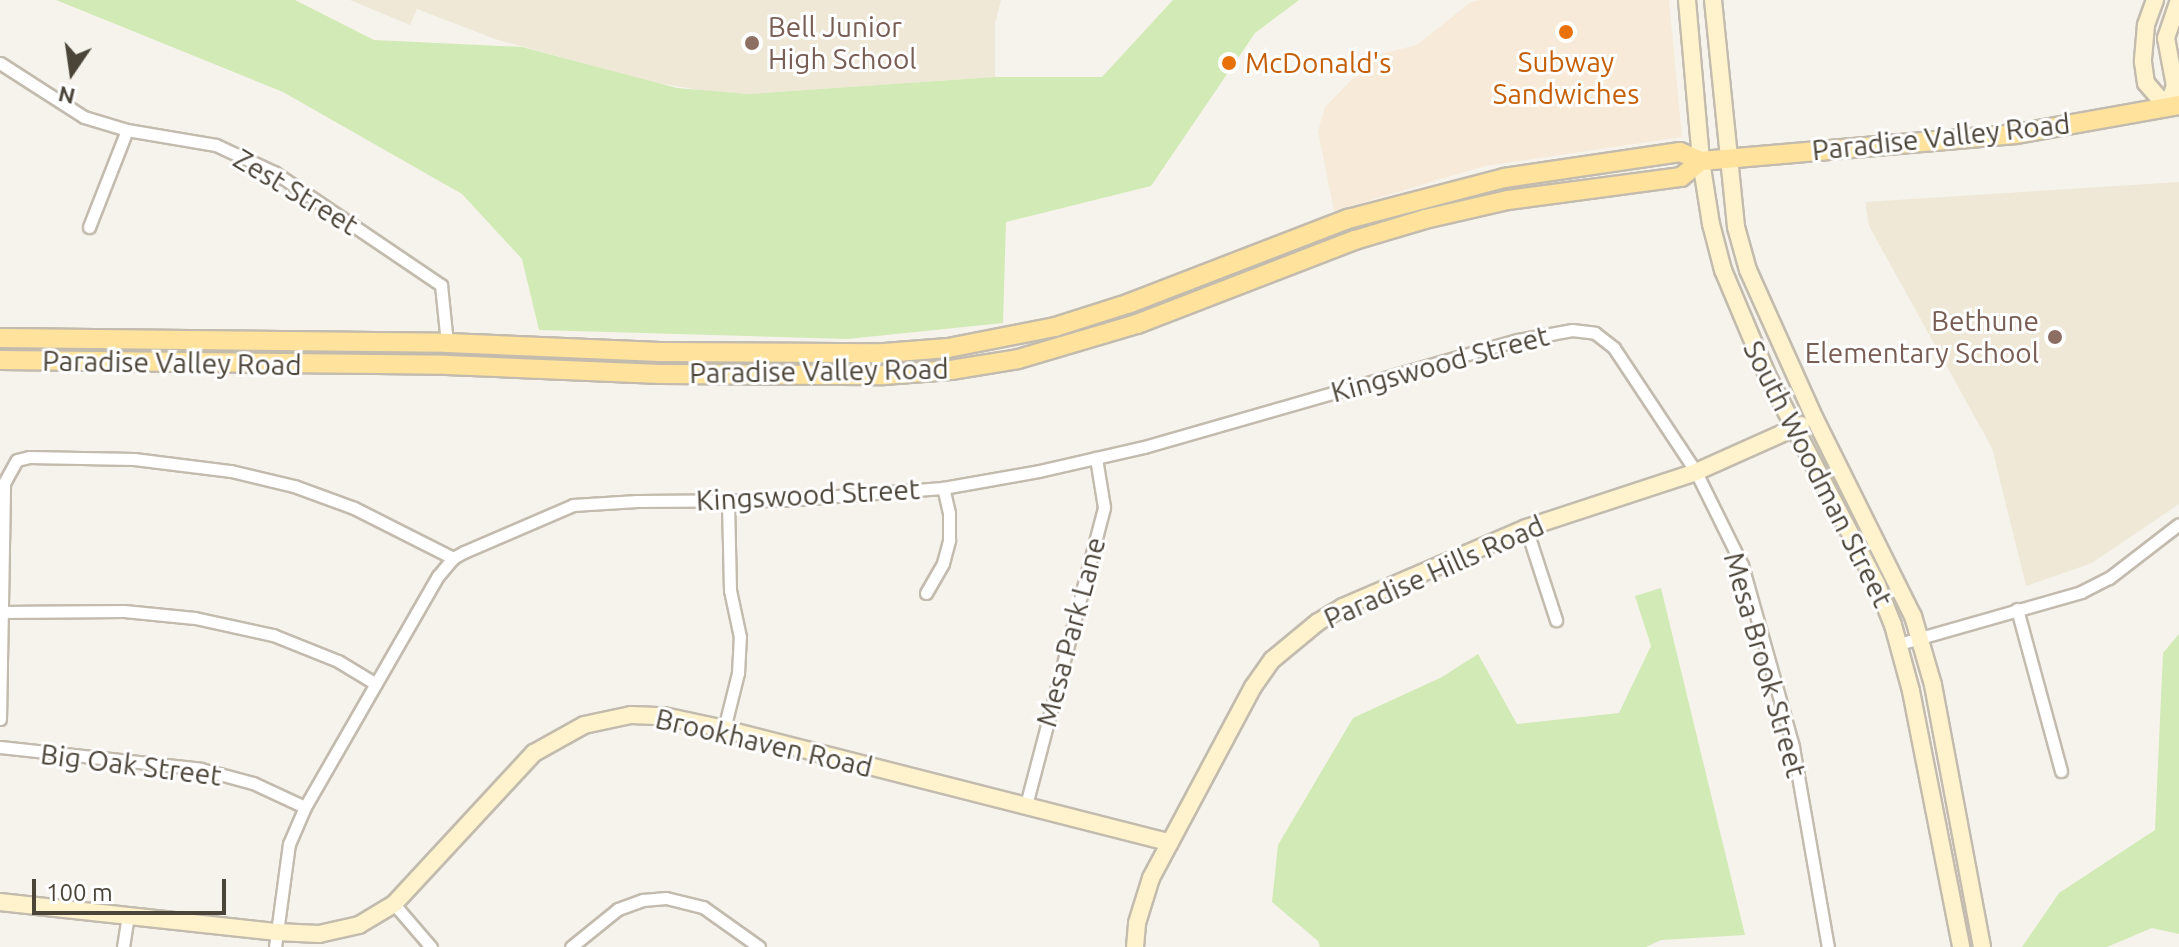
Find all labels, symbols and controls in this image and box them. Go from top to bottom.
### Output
place label: Bell Junior High School [768,10,917,76]
marker: Subway Sandwiches [1557,23,1575,41]
north arrow [32,32,112,112]
marker: Bell Junior High School [743,34,761,52]
place label: Subway Sandwiches [1493,45,1639,111]
place label: McDonald's [1245,46,1391,80]
marker: McDonald's [1220,54,1238,72]
text: N [56,82,77,110]
street label: Paradise Valley Road [1810,107,2072,167]
street label: Zest Street [228,142,364,242]
place label: Bethune Elementary School [1805,304,2039,370]
street label: Kingswood Street [1327,319,1553,409]
marker: Bethune Elementary School [2046,328,2064,346]
street label: South Woodman Street [1736,335,1900,613]
street label: Paradise Valley Road [42,344,302,382]
street label: Paradise Valley Road [689,352,949,390]
street label: Kingswood Street [695,472,921,518]
street label: Paradise Hills Road [1319,508,1549,636]
street label: Mesa Park Lane [1030,534,1112,730]
street label: Mesa Brook Street [1717,549,1813,781]
street label: Brookhaven Road [652,702,876,784]
street label: Big Oak Street [39,737,223,793]
scale bar [36,863,230,913]
text: 100 m [46,879,113,906]

